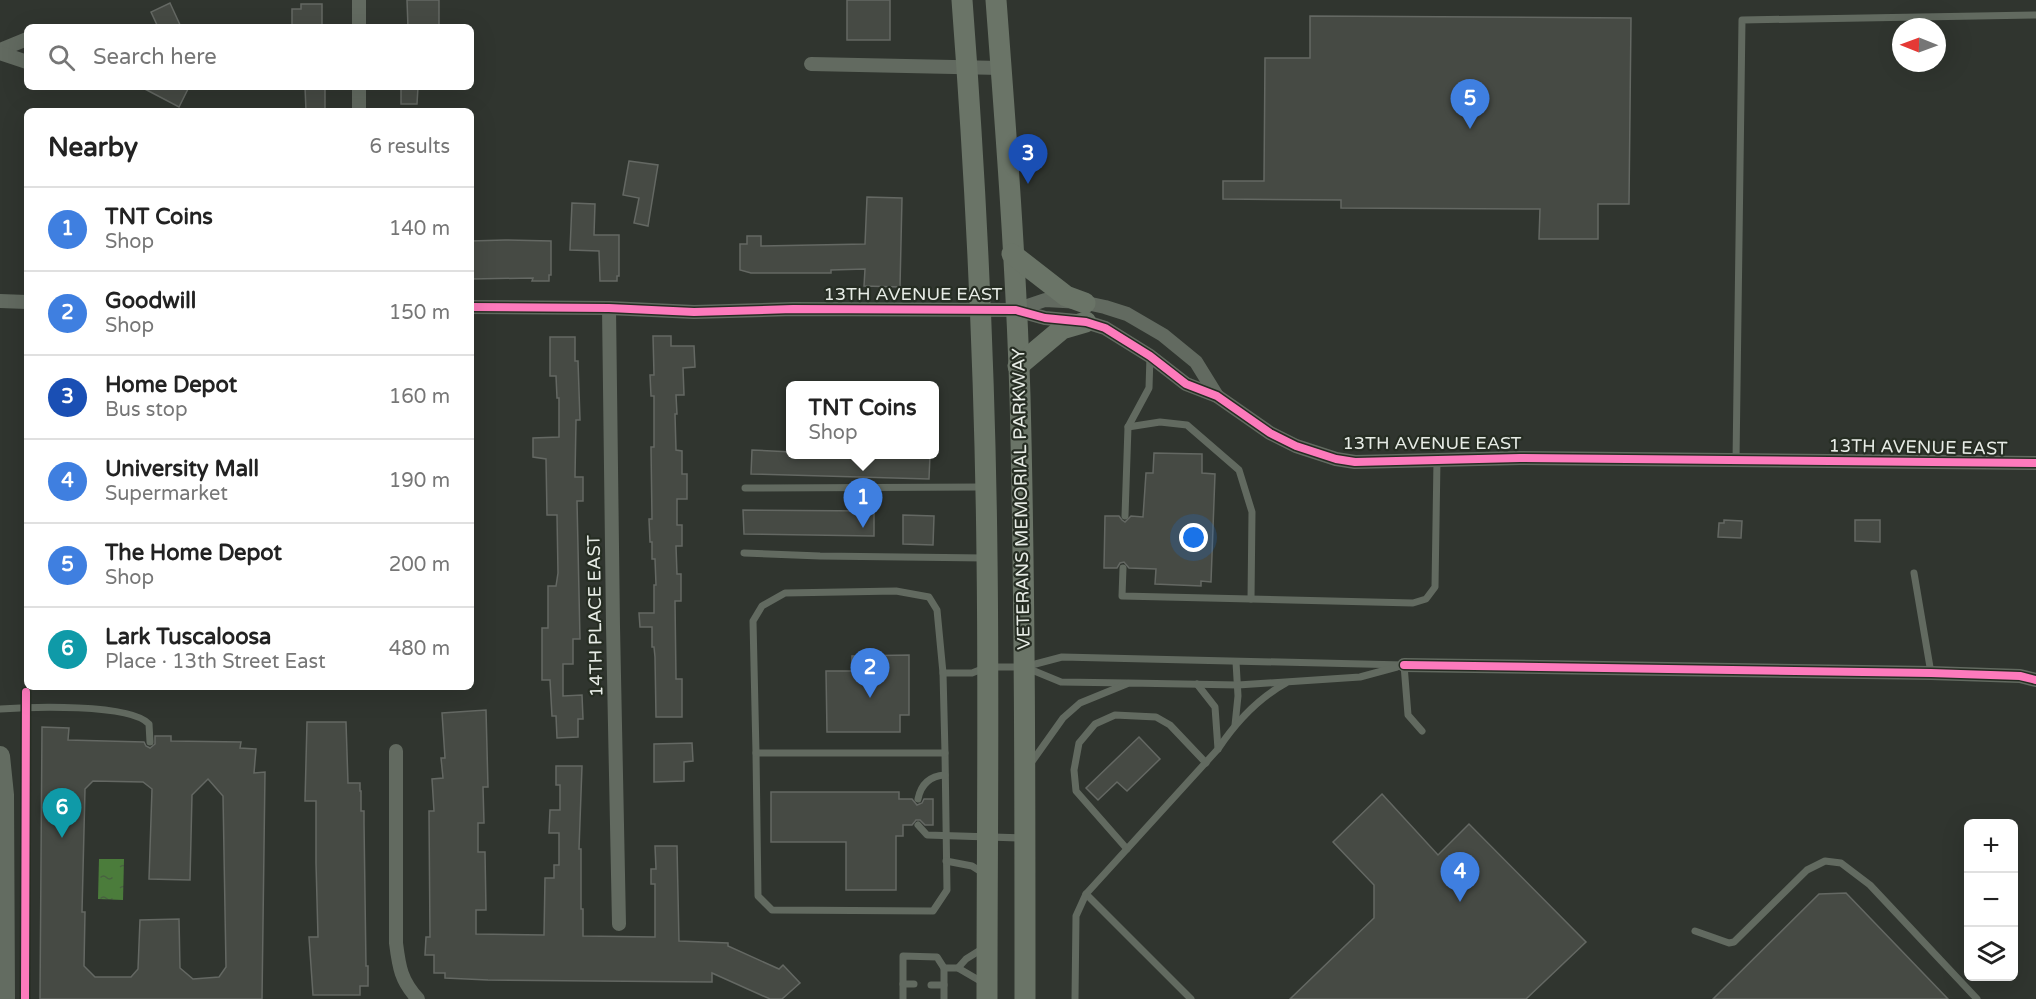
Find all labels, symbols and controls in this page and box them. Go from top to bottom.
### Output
north arrow [1892,18,1946,72]
search box [24,24,474,90]
icon: search [45,41,78,74]
text: Search here [93,44,217,70]
pin: 5 [1450,80,1490,129]
text: Nearby [48,132,138,163]
pin: 3 [1008,134,1048,184]
text: 6 results [370,135,450,159]
text: TNT Coins [105,204,213,230]
text: 1 [61,217,74,241]
text: 140 m [389,217,450,241]
text: Shop [105,230,154,254]
street label: 13TH AVENUE EAST [823,283,1003,305]
text: Goodwill [105,288,196,314]
text: 2 [61,301,74,325]
text: 150 m [389,301,450,325]
text: Shop [105,314,154,338]
street label: VETERANS MEMORIAL PARKWAY [1007,347,1035,650]
text: Home Depot [105,372,237,398]
popup [786,381,939,459]
text: 3 [61,385,74,409]
text: 160 m [389,385,450,409]
text: TNT Coins [809,395,916,421]
text: Bus stop [105,398,188,422]
text: Shop [809,421,858,445]
street label: 13TH AVENUE EAST [1342,432,1522,454]
street label: 13TH AVENUE EAST [1828,434,2008,460]
text: University Mall [105,456,259,482]
text: 4 [61,469,74,493]
text: 190 m [389,469,450,493]
pin: 1 [844,478,882,528]
text: Supermarket [105,482,228,506]
your location [1179,523,1208,552]
street label: 14TH PLACE EAST [583,535,607,697]
text: The Home Depot [105,540,282,566]
text: 5 [61,553,74,577]
text: 200 m [389,553,450,577]
text: Shop [105,566,154,590]
text: Lark Tuscaloosa [105,624,271,650]
text: 6 [61,637,74,661]
text: 480 m [389,637,450,661]
pin: 2 [850,648,890,698]
text: Place · 13th Street East [105,650,326,674]
pin: 6 [42,788,82,838]
map controls [1964,819,2018,981]
button: + [1964,819,2018,873]
pin: 4 [1440,852,1480,902]
button: − [1964,873,2018,927]
button: layers [1964,927,2018,981]

